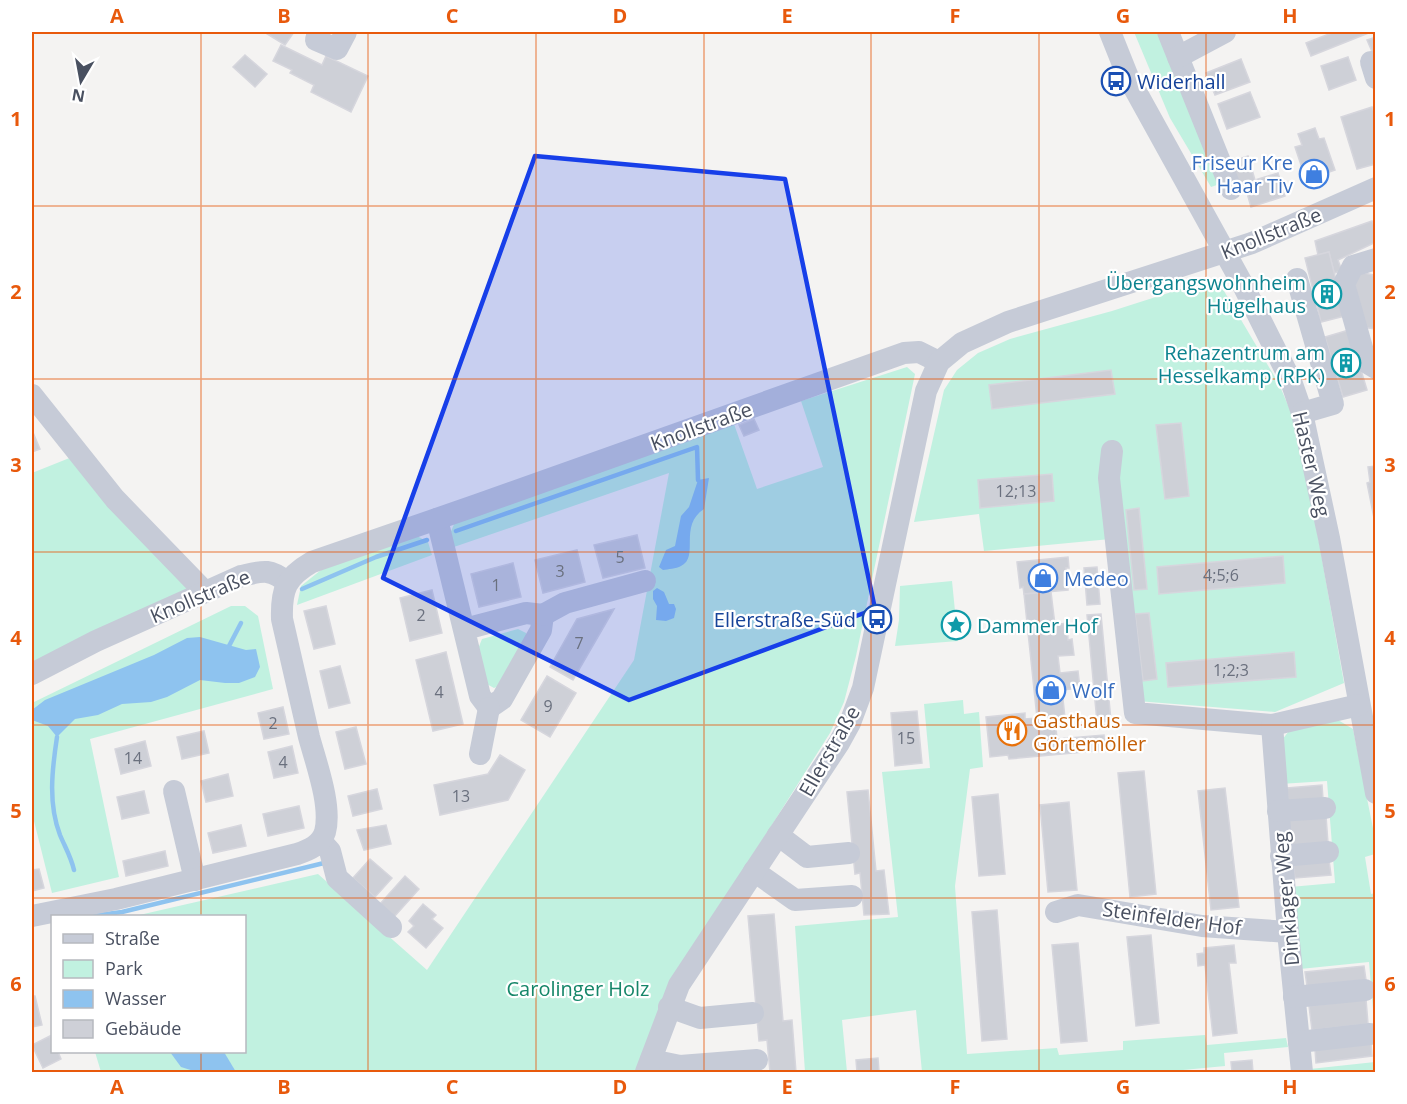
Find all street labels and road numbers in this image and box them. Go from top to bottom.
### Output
street label: Knollstraße [1217,201,1325,265]
street label: Knollstraße [646,395,756,457]
street label: Haster Weg [1287,408,1337,520]
street label: Knollstraße [146,563,254,629]
street label: Ellerstraße [792,701,866,801]
street label: Dinklager Weg [1267,831,1305,967]
street label: Steinfelder Hof [1101,895,1244,941]

